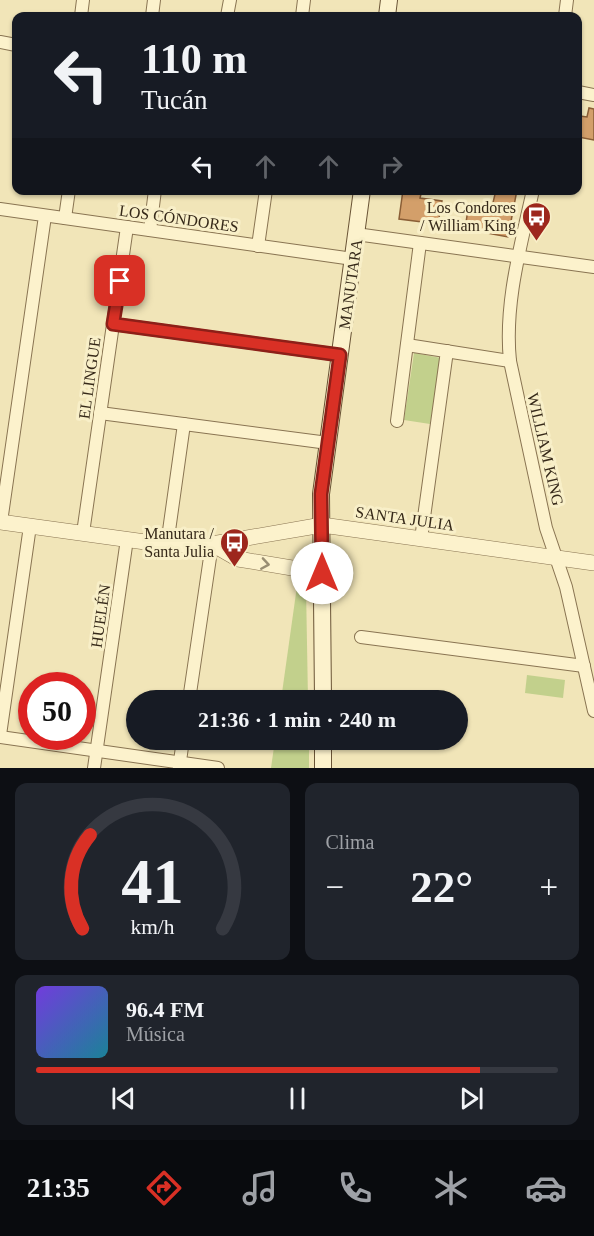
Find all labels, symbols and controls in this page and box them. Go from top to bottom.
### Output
icon: left [42,36,120,114]
text: 110 m [141,36,247,82]
text: Tucán [141,85,208,115]
icon: left [186,150,219,183]
icon: ahead [249,150,282,183]
icon: ahead [312,150,345,183]
icon: right [375,150,408,183]
place label: Los Condores / William King [420,199,516,235]
bus stop icon: Los Condores / William King [521,200,553,242]
street label: LOS CÓNDORES [118,201,240,235]
street label: MANUTARA [336,237,365,330]
pin [94,255,145,306]
icon: arrive [103,264,136,297]
street label: EL LINGUE [75,336,104,420]
street label: WILLIAM KING [524,391,567,508]
street label: SANTA JULIA [354,503,456,534]
place label: Manutara / Santa Julia [144,525,215,560]
bus stop icon: Manutara / Santa Julia [219,526,251,568]
position arrow [290,541,354,605]
one-way arrow [260,557,269,569]
street label: HUELÉN [87,583,113,649]
speed limit sign: 50 [18,672,96,750]
text: 21:36 · 1 min · 240 m [198,707,396,732]
text: Clima [326,831,374,853]
text: 41 [121,847,183,916]
text: 22° [410,862,473,912]
text: − [326,869,344,905]
text: + [539,869,558,905]
text: km/h [130,915,175,939]
text: 96.4 FM [126,997,204,1022]
text: Música [126,1023,185,1045]
icon: previous [107,1082,140,1115]
icon: pause [281,1082,314,1115]
icon: next [455,1082,488,1115]
icon: directions [143,1167,185,1209]
icon: music [239,1167,281,1209]
icon: phone [334,1167,376,1209]
icon: climate [430,1167,472,1209]
icon: car [525,1167,567,1209]
text: 21:35 [27,1173,90,1203]

